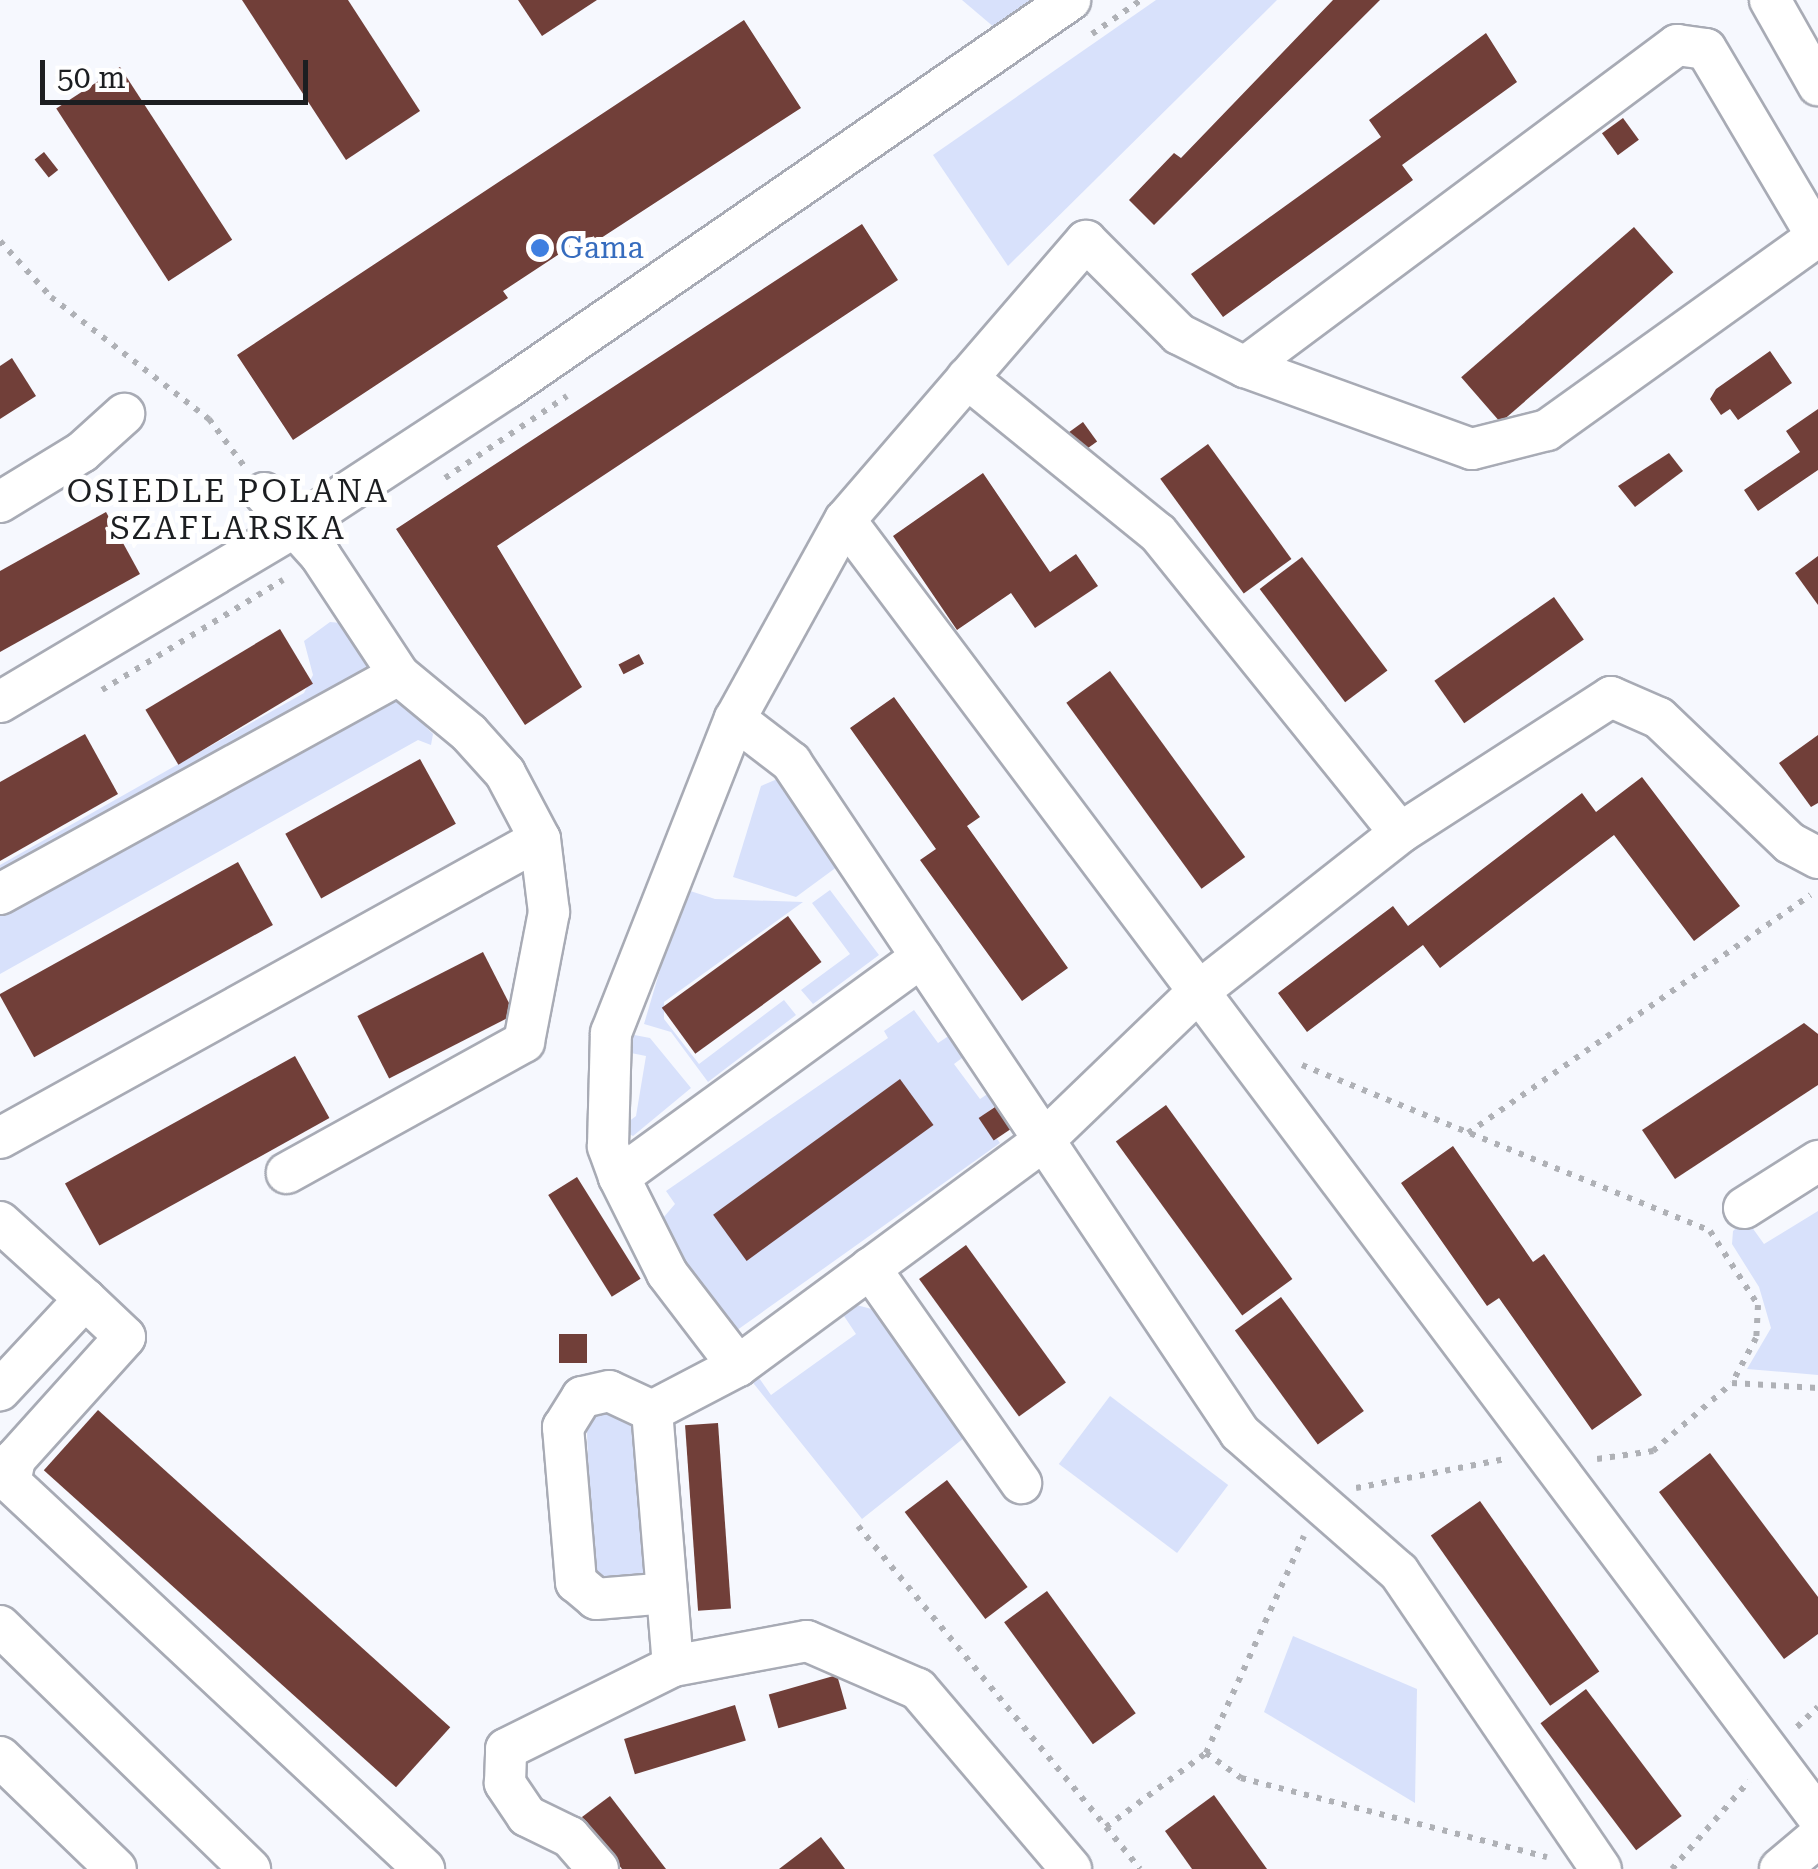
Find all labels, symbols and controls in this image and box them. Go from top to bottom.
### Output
scale bar [45,40,312,102]
text: 50 m [57,60,126,95]
place label: Gama [560,230,644,266]
marker: Gama [529,237,551,259]
district label: OSIEDLE POLANA SZAFLARSKA [67,473,389,548]

